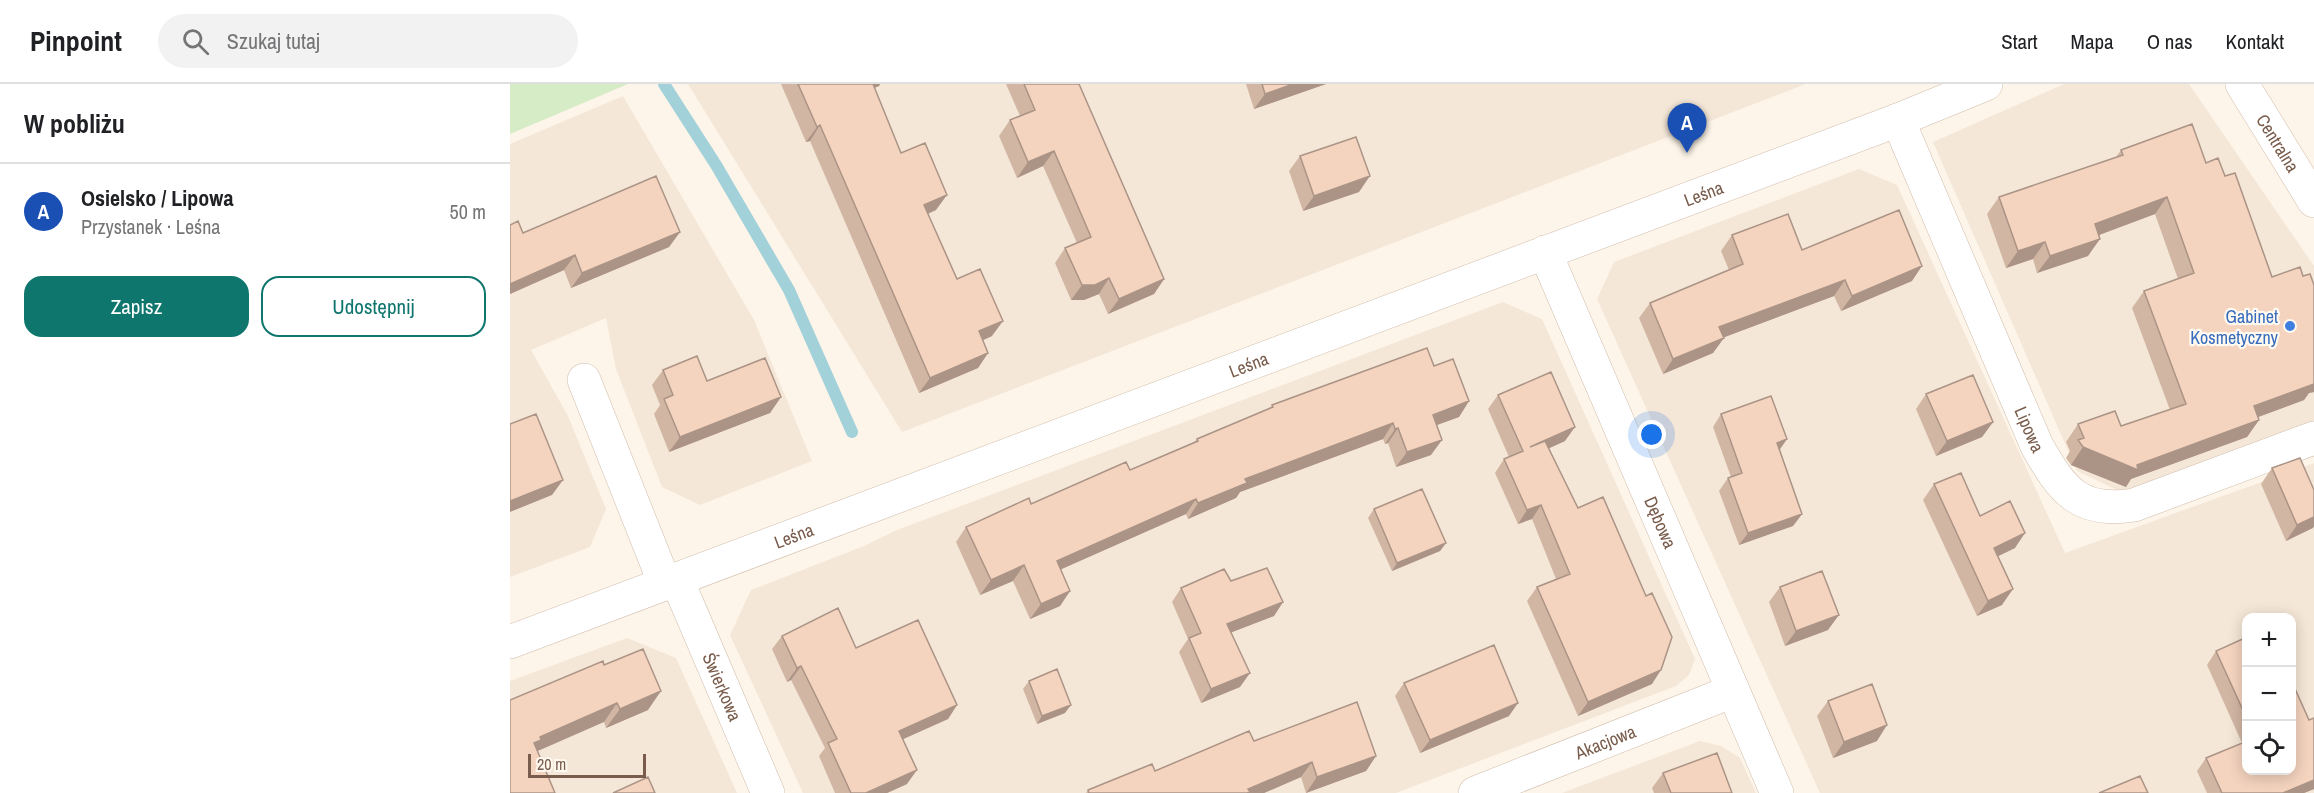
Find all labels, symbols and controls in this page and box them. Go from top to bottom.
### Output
search box [158,14,578,68]
text: Pinpoint [30,22,122,60]
icon: search [179,25,212,58]
text: Szukaj tutaj [227,26,320,56]
text: Start [2001,27,2038,56]
text: Mapa [2071,27,2114,56]
text: O nas [2147,27,2193,56]
text: Kontakt [2226,27,2284,56]
pin: A [1668,104,1706,153]
text: W pobliżu [24,106,125,141]
street label: Centralna [2251,109,2306,177]
street label: Leśna [1680,174,1727,212]
text: Osielsko / Lipowa [81,183,233,213]
text: A [38,198,49,225]
text: 50 m [450,198,486,225]
text: Przystanek · Leśna [81,213,220,240]
button: Zapisz [24,276,249,337]
button: Udostępnij [261,276,486,337]
place label: Gabinet Kosmetyczny [2190,304,2279,350]
marker: Gabinet Kosmetyczny [2283,319,2297,333]
street label: Leśna [1225,345,1272,383]
street label: Lipowa [2009,402,2051,457]
your location [1637,420,1666,449]
street label: Dębowa [1639,492,1683,552]
street label: Leśna [770,517,817,554]
map controls [2242,613,2296,775]
button: + [2242,613,2296,667]
street label: Świerkowa [697,649,748,725]
button: − [2242,667,2296,721]
street label: Akacjowa [1570,718,1639,765]
button: locate [2242,721,2296,775]
scale bar [528,751,646,778]
text: 20 m [537,753,566,775]

